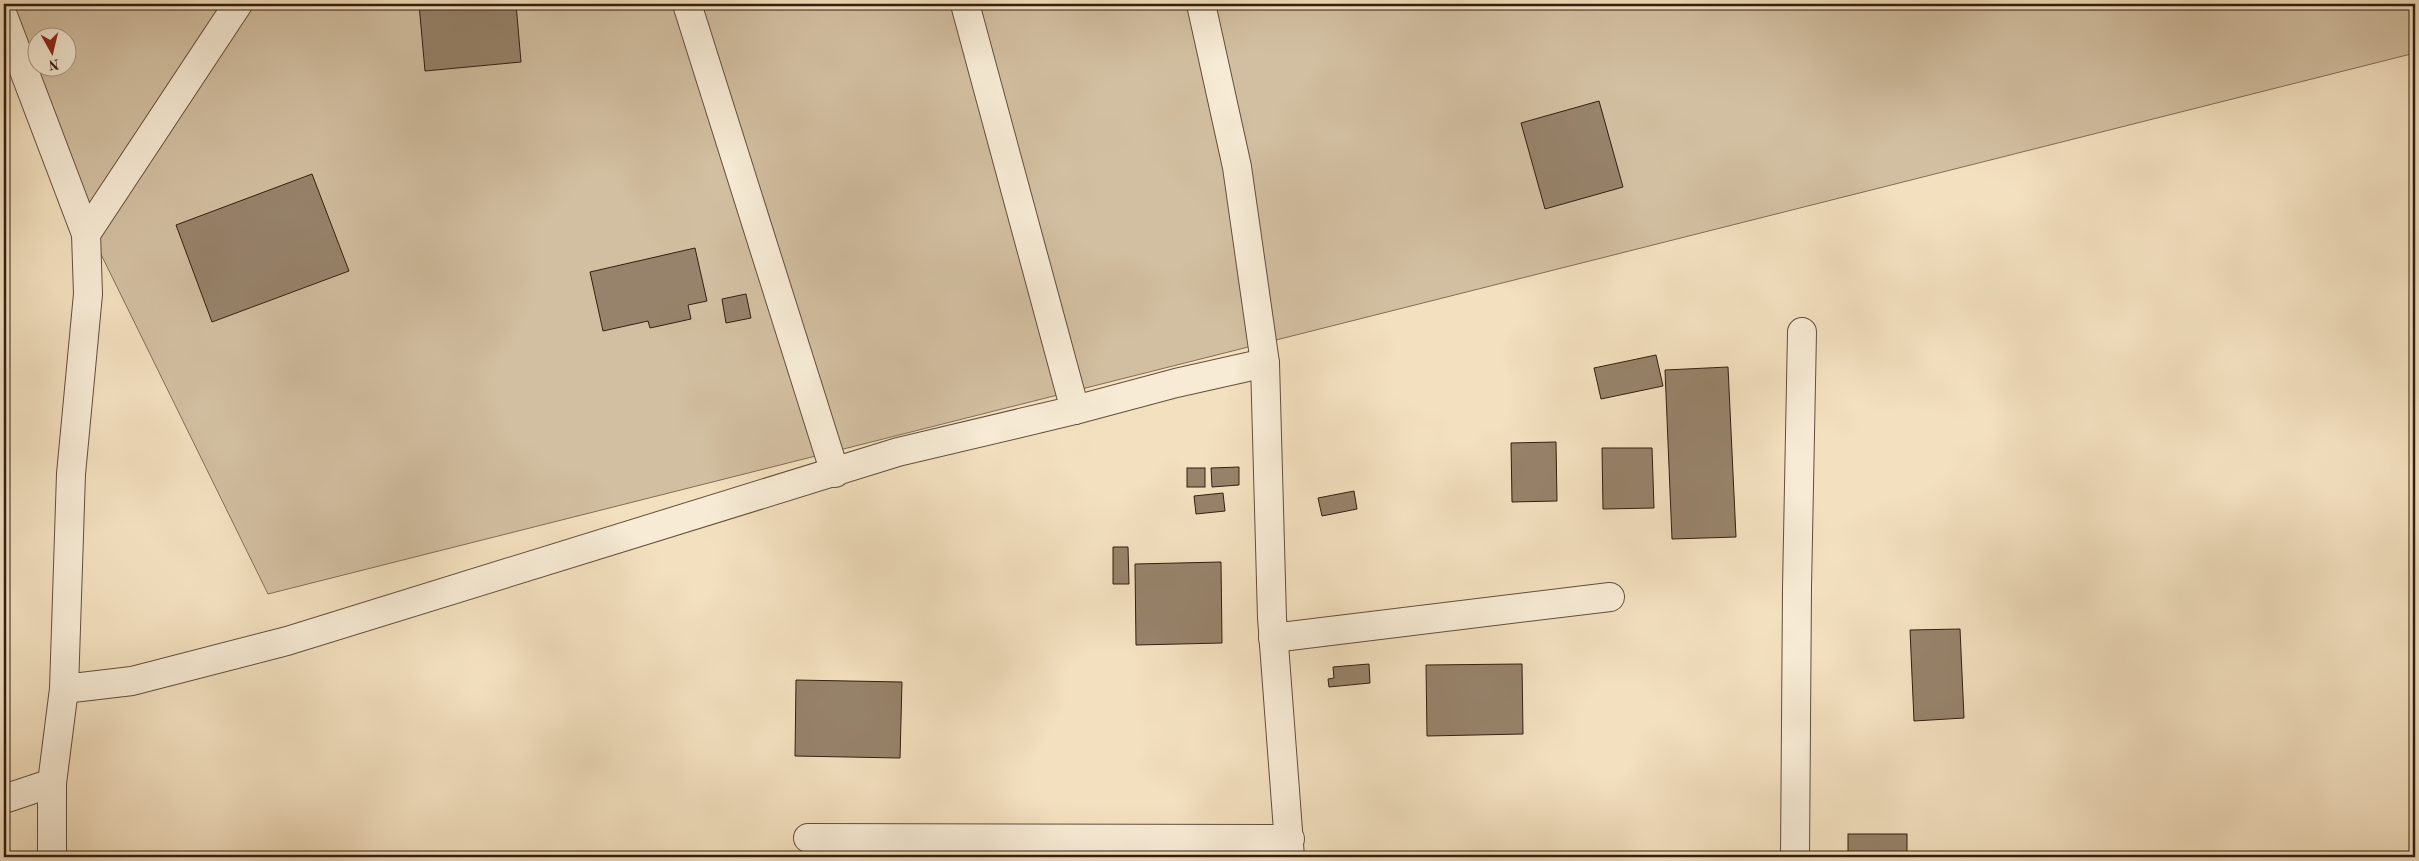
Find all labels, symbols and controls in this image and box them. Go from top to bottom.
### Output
north arrow [28,28,78,78]
text: N [47,56,60,72]

